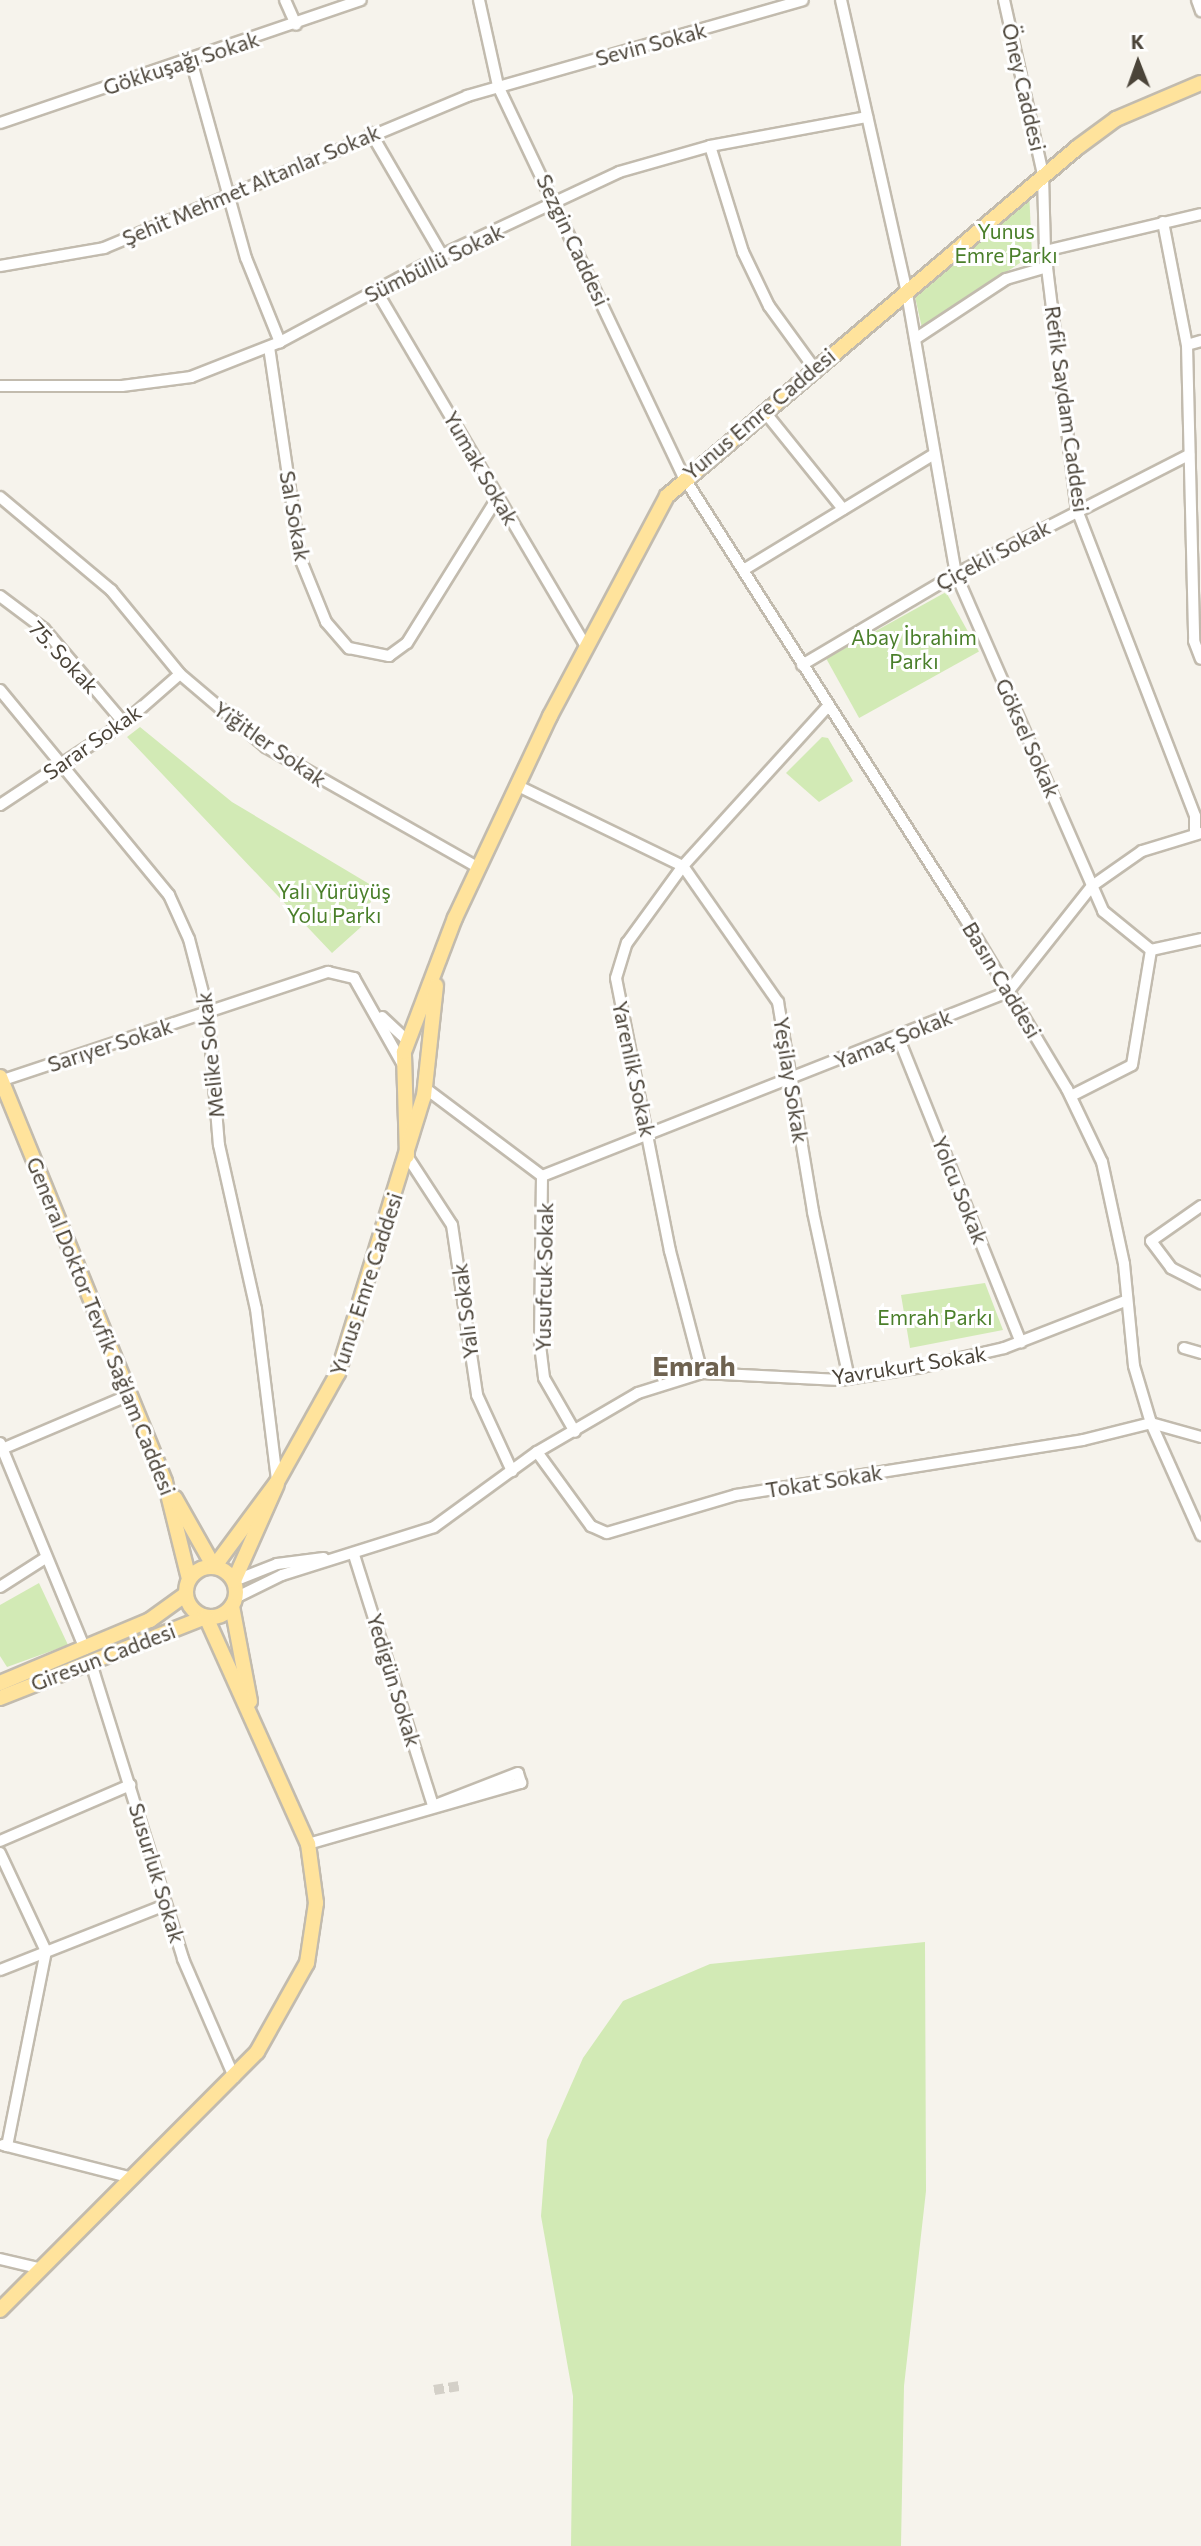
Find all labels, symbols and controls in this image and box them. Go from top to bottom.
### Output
street label: Sevin Sokak [593,17,709,71]
street label: Öney Caddesi [997,21,1051,153]
street label: Gökkuşağı Sokak [100,26,262,100]
north arrow [1103,28,1173,98]
text: K [1131,30,1144,53]
street label: Şehit Mehmet Altanlar Sokak [118,119,384,251]
street label: Sezgin Caddesi [532,170,614,310]
street label: Sümbüllü Sokak [360,218,508,308]
park label: Yunus Emre Parkı [954,218,1058,268]
street label: Refik Saydam Caddesi [1040,304,1094,514]
street label: Yunus Emre Caddesi [678,343,840,485]
street label: Yumak Sokak [438,407,524,529]
street label: Sal Sokak [275,469,315,563]
street label: Çiçekli Sokak [931,514,1055,596]
street label: 75. Sokak [24,615,104,699]
park label: Abay İbrahim Parkı [851,624,977,674]
street label: Göksel Sokak [990,674,1066,802]
street label: Yiğitler Sokak [209,696,331,792]
street label: Sarar Sokak [38,699,146,785]
park label: Yalı Yürüyüş Yolu Parkı [277,878,391,928]
street label: Basın Caddesi [957,917,1047,1043]
street label: Melike Sokak [191,991,229,1119]
street label: Yarenlik Sokak [607,999,661,1139]
street label: Yamaç Sokak [830,1004,956,1074]
street label: Sarıyer Sokak [44,1013,176,1077]
street label: Yeşilay Sokak [769,1015,813,1145]
street label: Yolcu Sokak [927,1132,993,1248]
street label: General Doktor Tevfik Sağlam Caddesi [21,1153,181,1499]
street label: Yunus Emre Caddesi [325,1189,407,1379]
street label: Yusufcuk Sokak [530,1202,558,1352]
street label: Yalı Sokak [447,1262,483,1360]
park label: Emrah Parkı [877,1304,993,1330]
street label: Yavrukurt Sokak [830,1340,988,1390]
district label: Emrah [652,1348,736,1382]
street label: Tokat Sokak [764,1459,884,1503]
street label: Yedigün Sokak [362,1610,426,1750]
street label: Giresun Caddesi [27,1618,179,1696]
street label: Susurluk Sokak [124,1800,190,1946]

